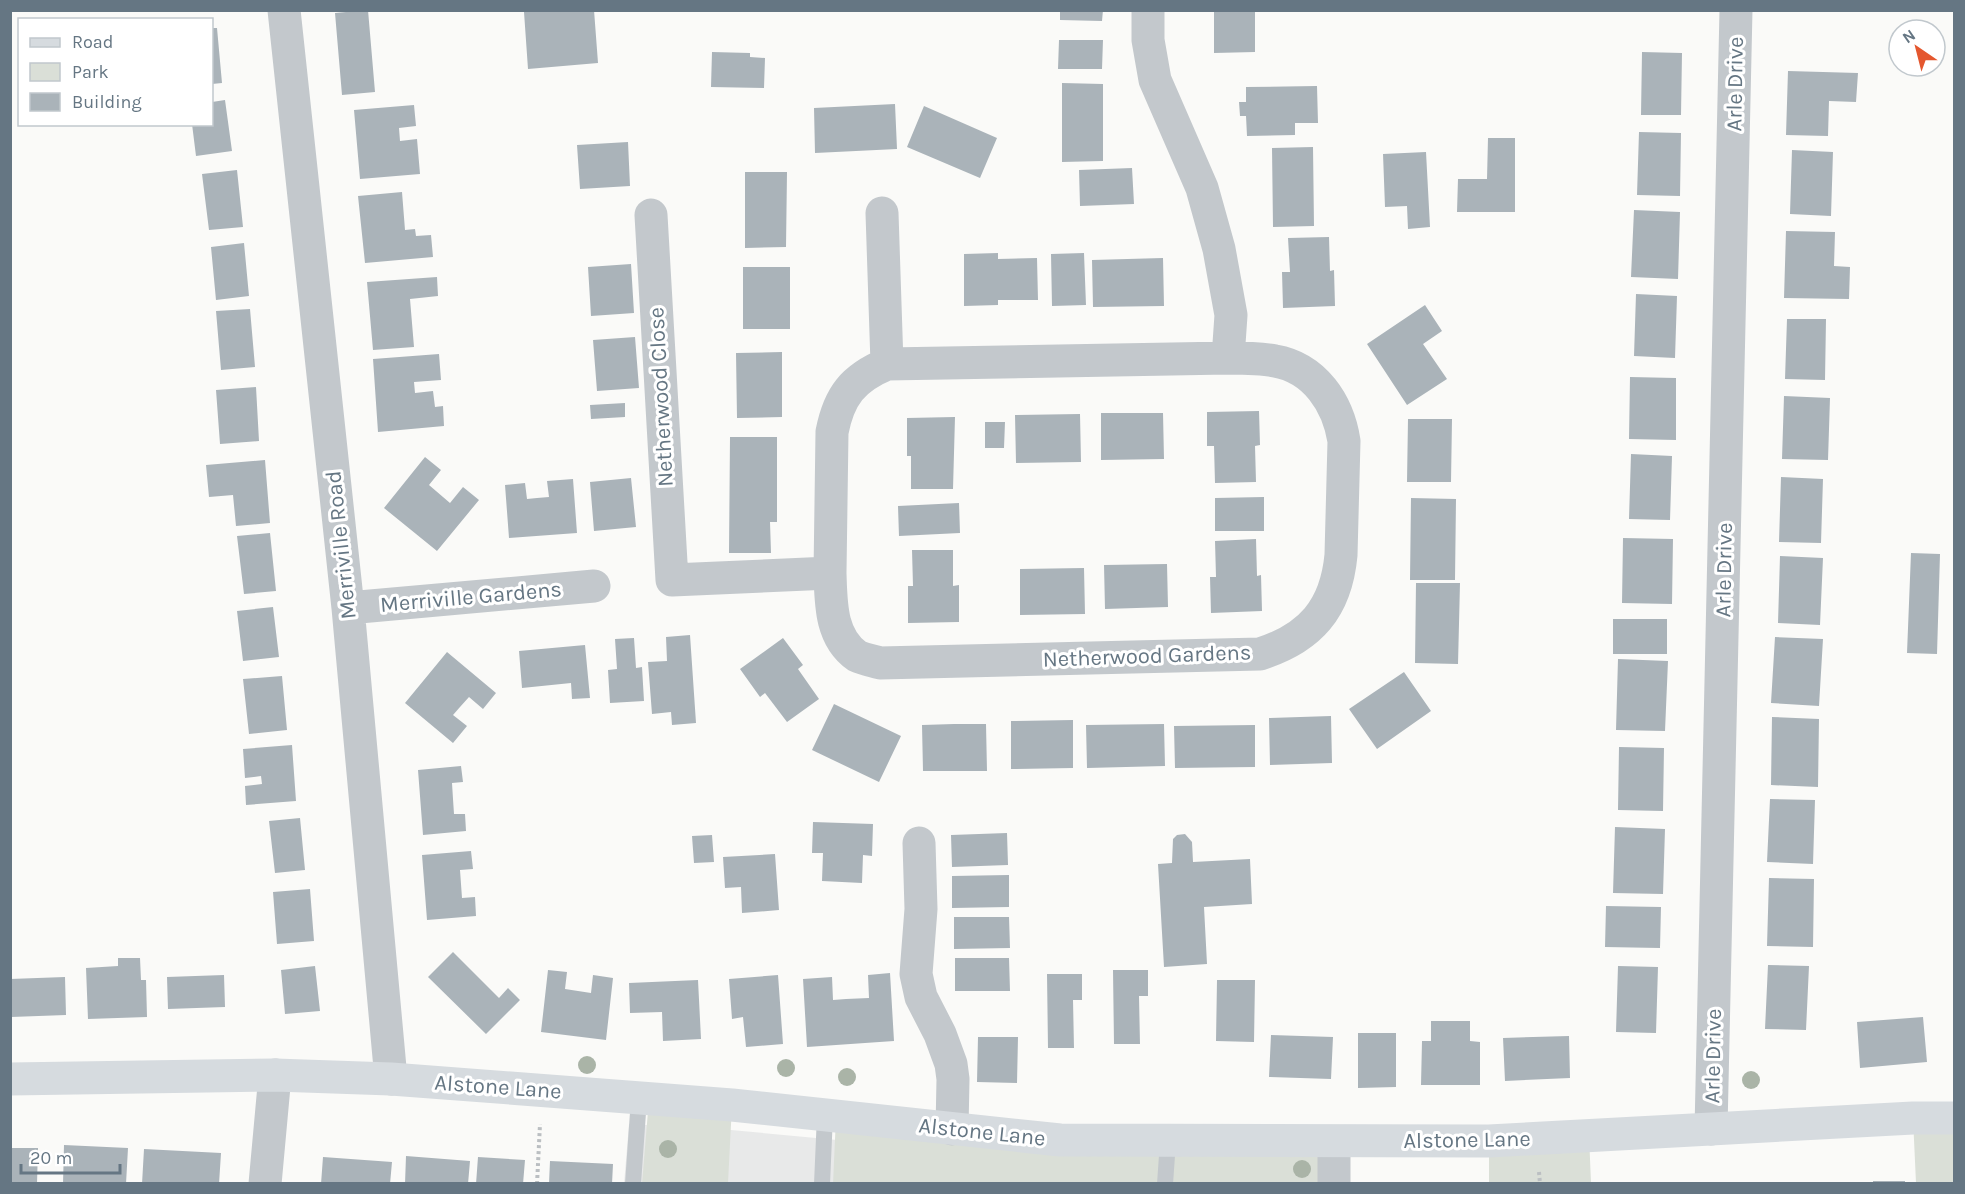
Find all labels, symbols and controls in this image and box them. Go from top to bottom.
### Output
legend [18,18,213,126]
north arrow [1887,18,1947,78]
text: N [1899,25,1919,47]
text: Road [72,31,113,53]
street label: Arle Drive [1721,36,1749,132]
text: Park [72,61,109,83]
text: Building [72,91,142,113]
street label: Netherwood Close [643,306,679,488]
street label: Merriville Road [320,469,362,621]
street label: Arle Drive [1710,522,1738,618]
street label: Merriville Gardens [379,576,563,618]
street label: Netherwood Gardens [1042,639,1252,673]
street label: Arle Drive [1699,1008,1727,1104]
street label: Alstone Lane [434,1070,562,1104]
street label: Alstone Lane [917,1112,1047,1152]
street label: Alstone Lane [1403,1126,1531,1154]
scale bar [21,1137,120,1175]
text: 20 m [30,1147,72,1169]

